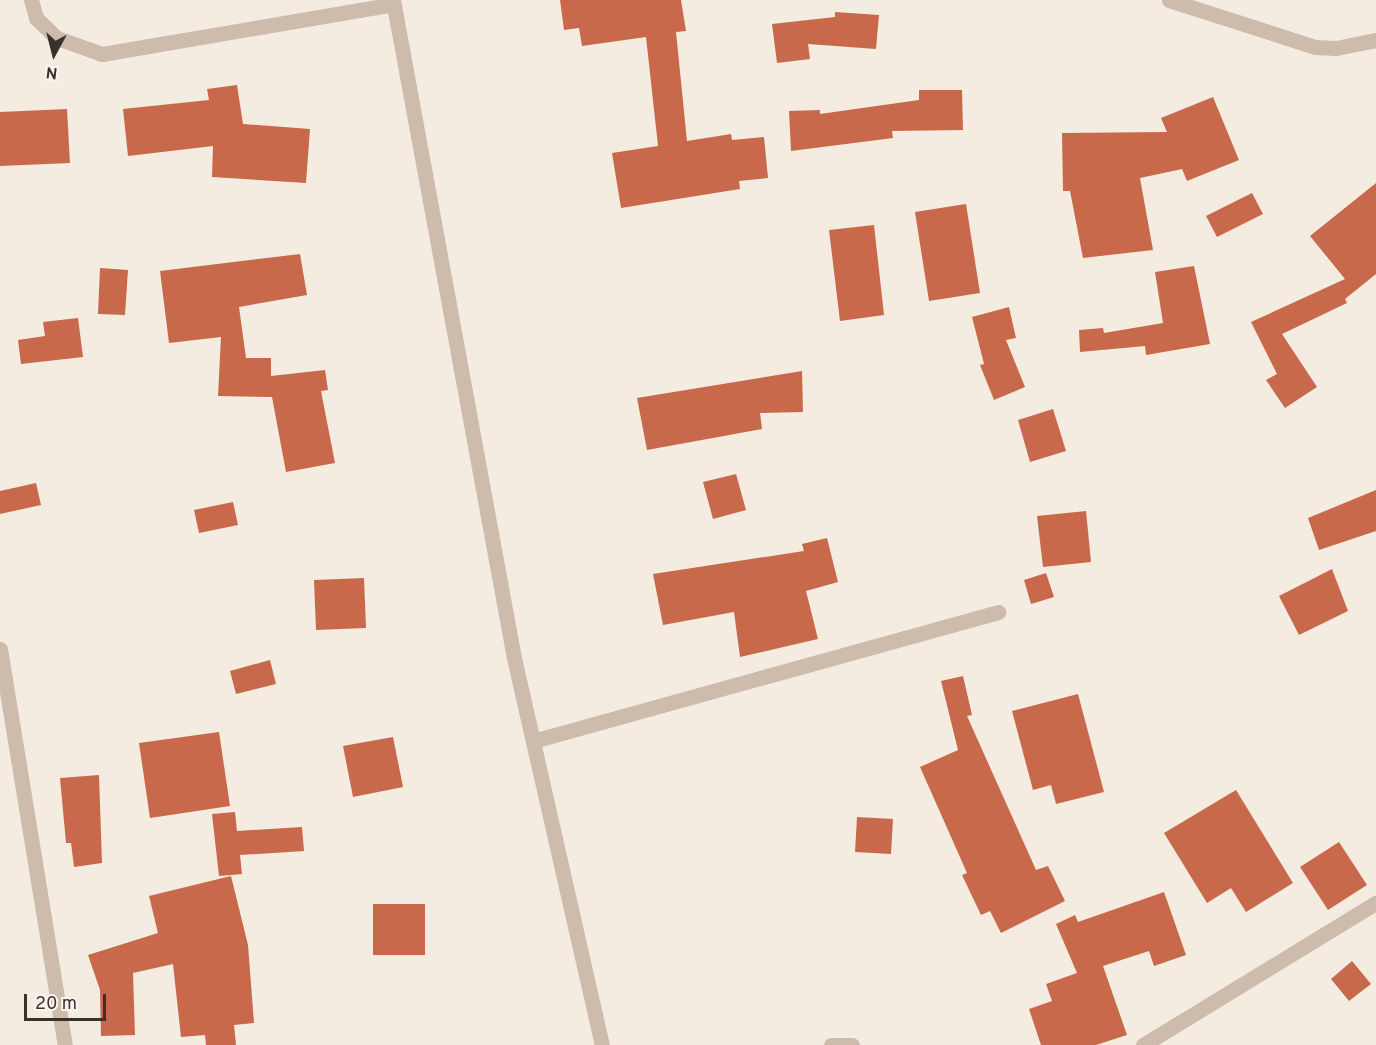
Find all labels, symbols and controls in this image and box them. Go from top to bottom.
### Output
north arrow [24,24,84,84]
text: N [45,61,59,82]
scale bar [27,982,110,1020]
text: 20 m [35,993,77,1016]

